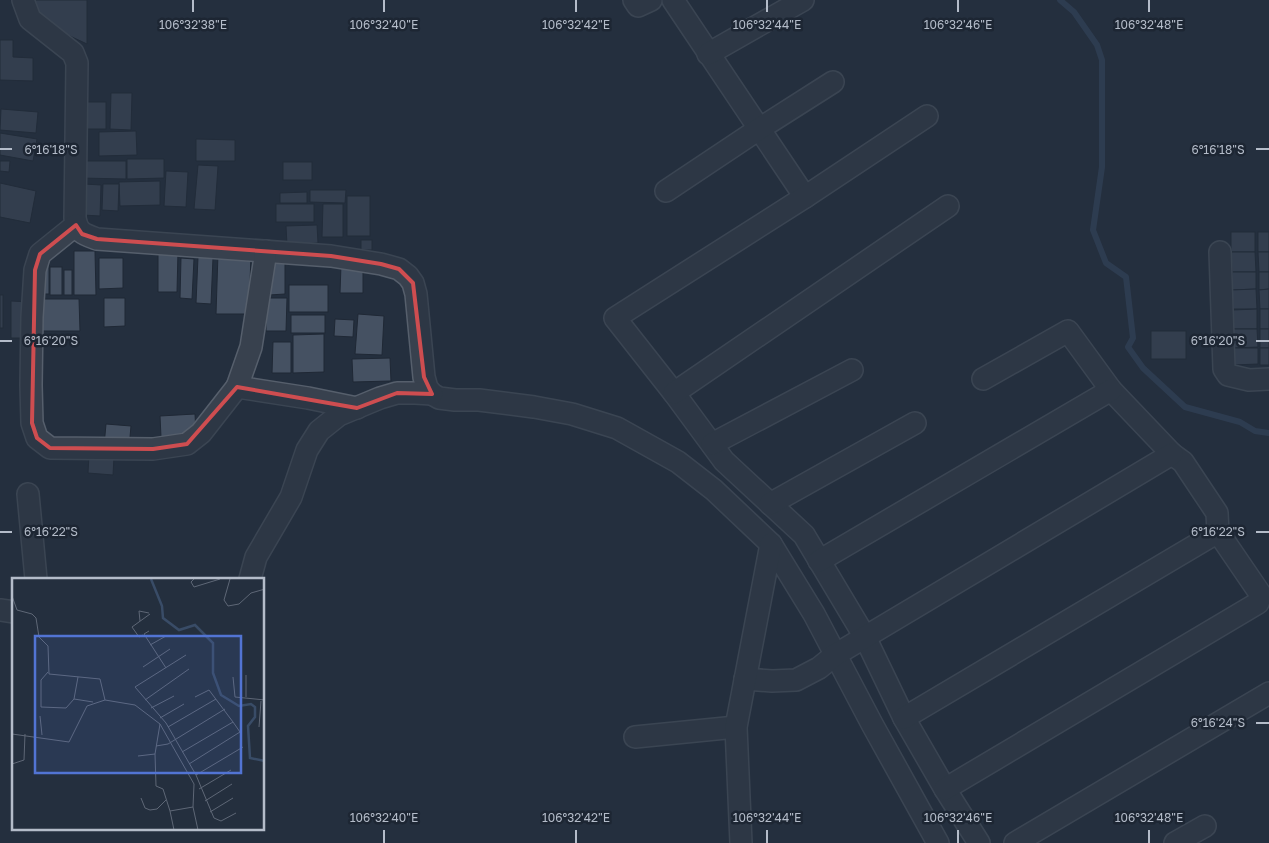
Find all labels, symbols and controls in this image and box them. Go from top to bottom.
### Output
text: 106°32'38"E [159,17,227,32]
text: 106°32'40"E [350,17,418,32]
text: 106°32'42"E [542,17,610,32]
text: 106°32'44"E [733,17,801,32]
text: 106°32'46"E [924,17,992,32]
text: 106°32'48"E [1115,17,1183,32]
text: 6°16'18"S [24,142,78,157]
text: 6°16'18"S [1191,142,1245,157]
text: 6°16'20"S [24,333,79,348]
text: 6°16'20"S [1191,333,1246,348]
text: 6°16'22"S [24,524,78,539]
text: 6°16'22"S [1191,524,1245,539]
inset map [12,578,265,830]
text: 6°16'24"S [1191,715,1245,730]
text: 106°32'40"E [350,810,418,825]
text: 106°32'42"E [542,810,610,825]
text: 106°32'44"E [733,810,801,825]
text: 106°32'46"E [924,810,992,825]
text: 106°32'48"E [1115,810,1183,825]

